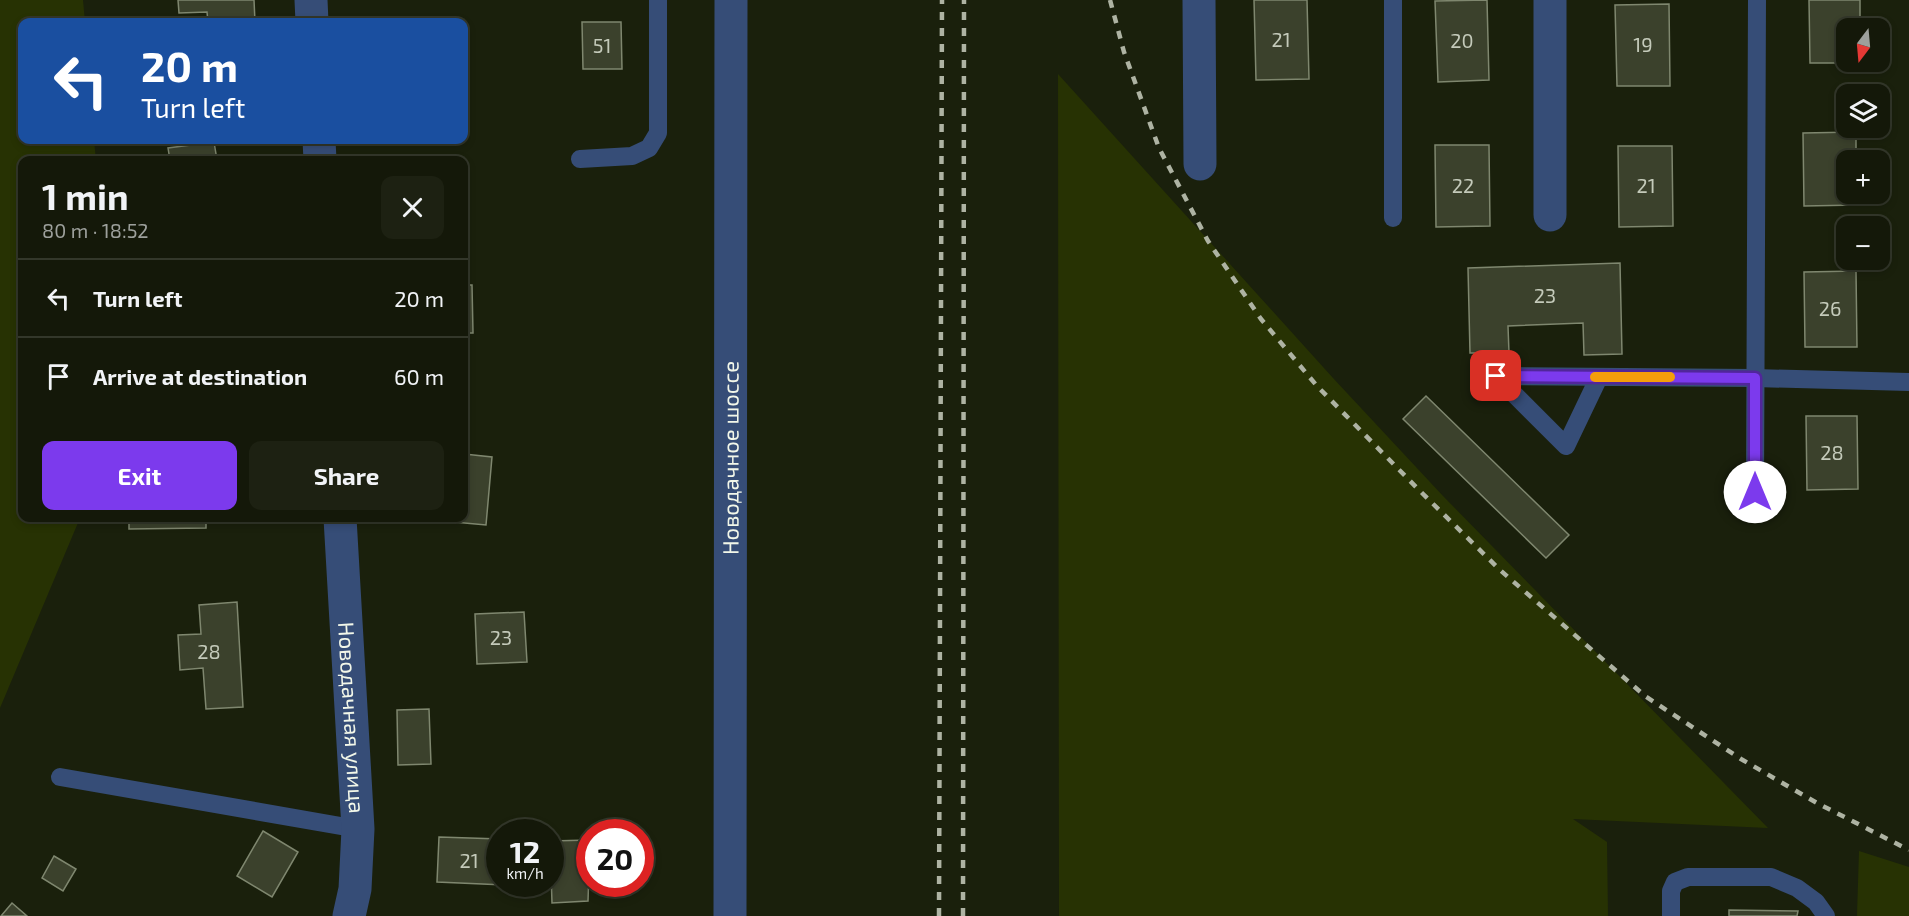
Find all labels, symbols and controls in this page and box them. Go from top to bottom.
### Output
north arrow [1836,18,1890,72]
map controls [1836,18,1890,270]
house number: 21 [1271,27,1291,51]
house number: 20 [1450,28,1474,52]
house number: 19 [1633,32,1653,56]
house number: 51 [593,33,611,57]
text: 20 m [141,40,238,90]
icon: left [42,42,120,120]
button: layers [1836,84,1890,138]
text: Turn left [141,91,245,123]
button: + [1836,150,1890,204]
house number: 22 [1452,173,1474,197]
house number: 21 [1636,173,1656,197]
text: 1 min [42,174,129,217]
button: close [381,176,444,239]
button: − [1836,216,1890,270]
text: 80 m · 18:52 [42,218,149,242]
icon: left [42,282,75,315]
house number: 23 [1534,283,1556,307]
text: Turn left [93,285,182,311]
text: 20 m [394,285,444,311]
house number: 26 [1819,296,1841,320]
pin [1470,350,1521,401]
icon: arrive [1479,359,1512,392]
icon: arrive [42,360,75,393]
street label: Новодачное шоссе [716,361,743,555]
text: Arrive at destination [93,363,307,389]
text: 60 m [394,363,444,389]
house number: 28 [1820,440,1844,464]
button: Exit [42,441,237,510]
button: Share [249,441,444,510]
position arrow [1723,460,1787,524]
street label: Новодачная улица [334,621,371,814]
house number: 23 [490,625,512,649]
house number: 28 [197,639,221,663]
speed limit sign: 20 [576,819,654,897]
text: 12 [510,833,540,869]
house number: 21 [459,848,479,872]
text: km/h [506,864,544,882]

